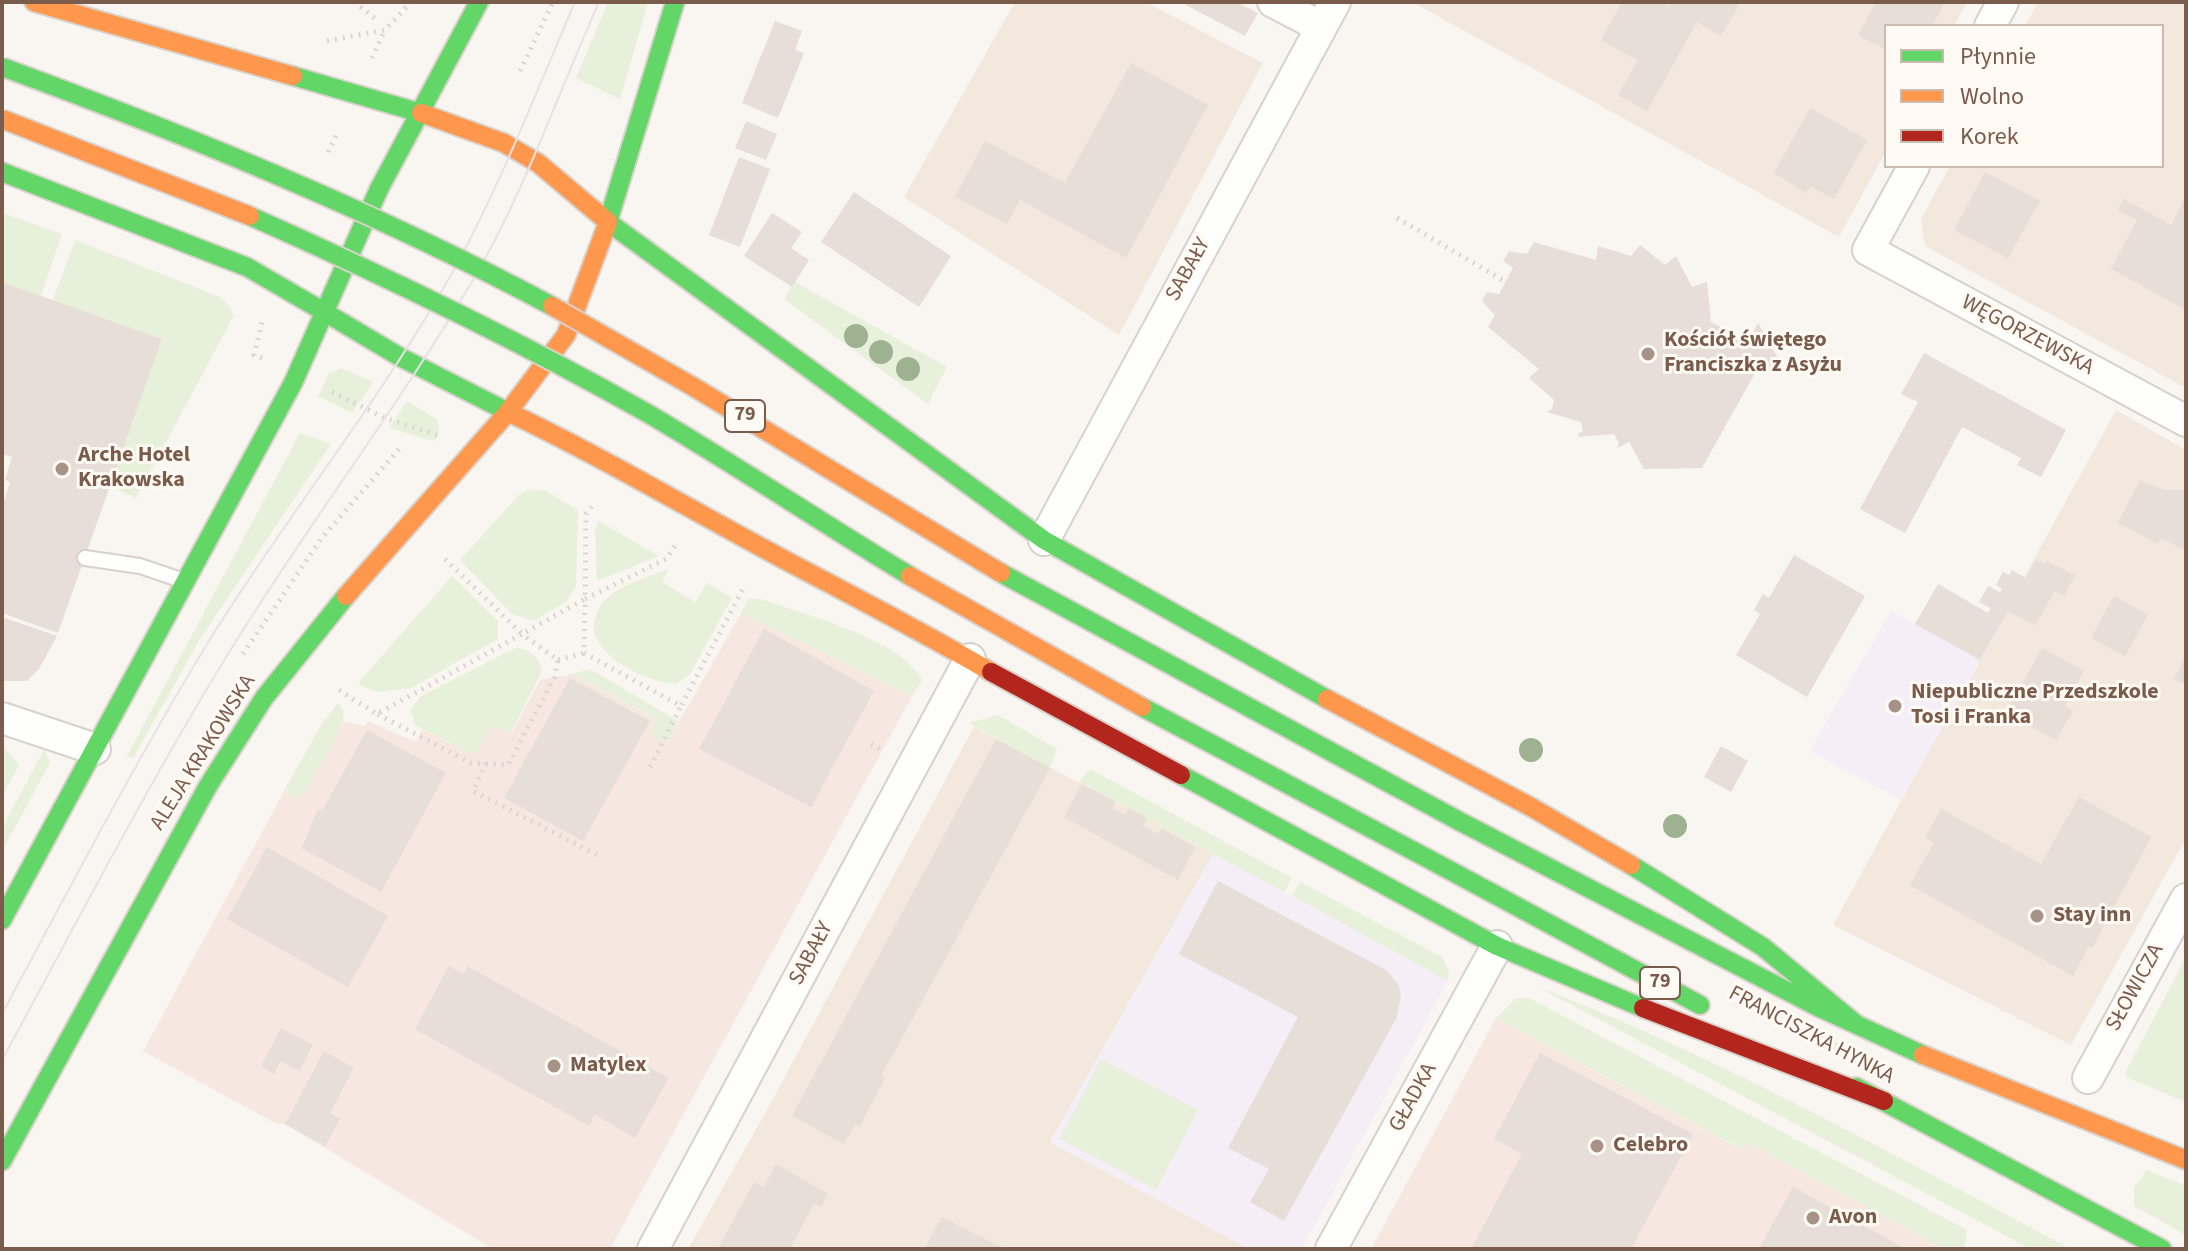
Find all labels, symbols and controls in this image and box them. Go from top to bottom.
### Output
legend [1884,24,2164,168]
text: Płynnie [1960,39,2036,74]
text: Wolno [1960,79,2024,114]
text: Korek [1960,119,2019,154]
street label: SABAŁY [1161,234,1217,306]
street label: WĘGORZEWSKA [1956,290,2098,382]
place label: Kościół świętego Franciszka z Asyżu [1664,328,1842,380]
marker: Kościół świętego Franciszka z Asyżu [1639,345,1657,363]
road number: 79 [725,400,765,432]
place label: Arche Hotel Krakowska [78,443,190,494]
marker: Arche Hotel Krakowska [53,460,71,478]
street label: ALEJA KRAKOWSKA [146,670,262,836]
place label: Niepubliczne Przedszkole Tosi i Franka [1911,680,2159,732]
marker: Niepubliczne Przedszkole Tosi i Franka [1886,697,1904,715]
place label: Stay inn [2053,903,2131,929]
marker: Stay inn [2028,907,2046,925]
street label: SABAŁY [784,918,840,990]
street label: SŁOWICZA [2101,940,2171,1036]
road number: 79 [1640,967,1680,999]
street label: FRANCISZKA HYNKA [1724,981,1898,1091]
place label: Matylex [570,1053,646,1079]
marker: Matylex [545,1057,563,1075]
street label: GŁADKA [1384,1059,1444,1137]
place label: Celebro [1613,1133,1688,1159]
marker: Celebro [1588,1137,1606,1155]
place label: Avon [1829,1205,1877,1231]
marker: Avon [1804,1209,1822,1227]

